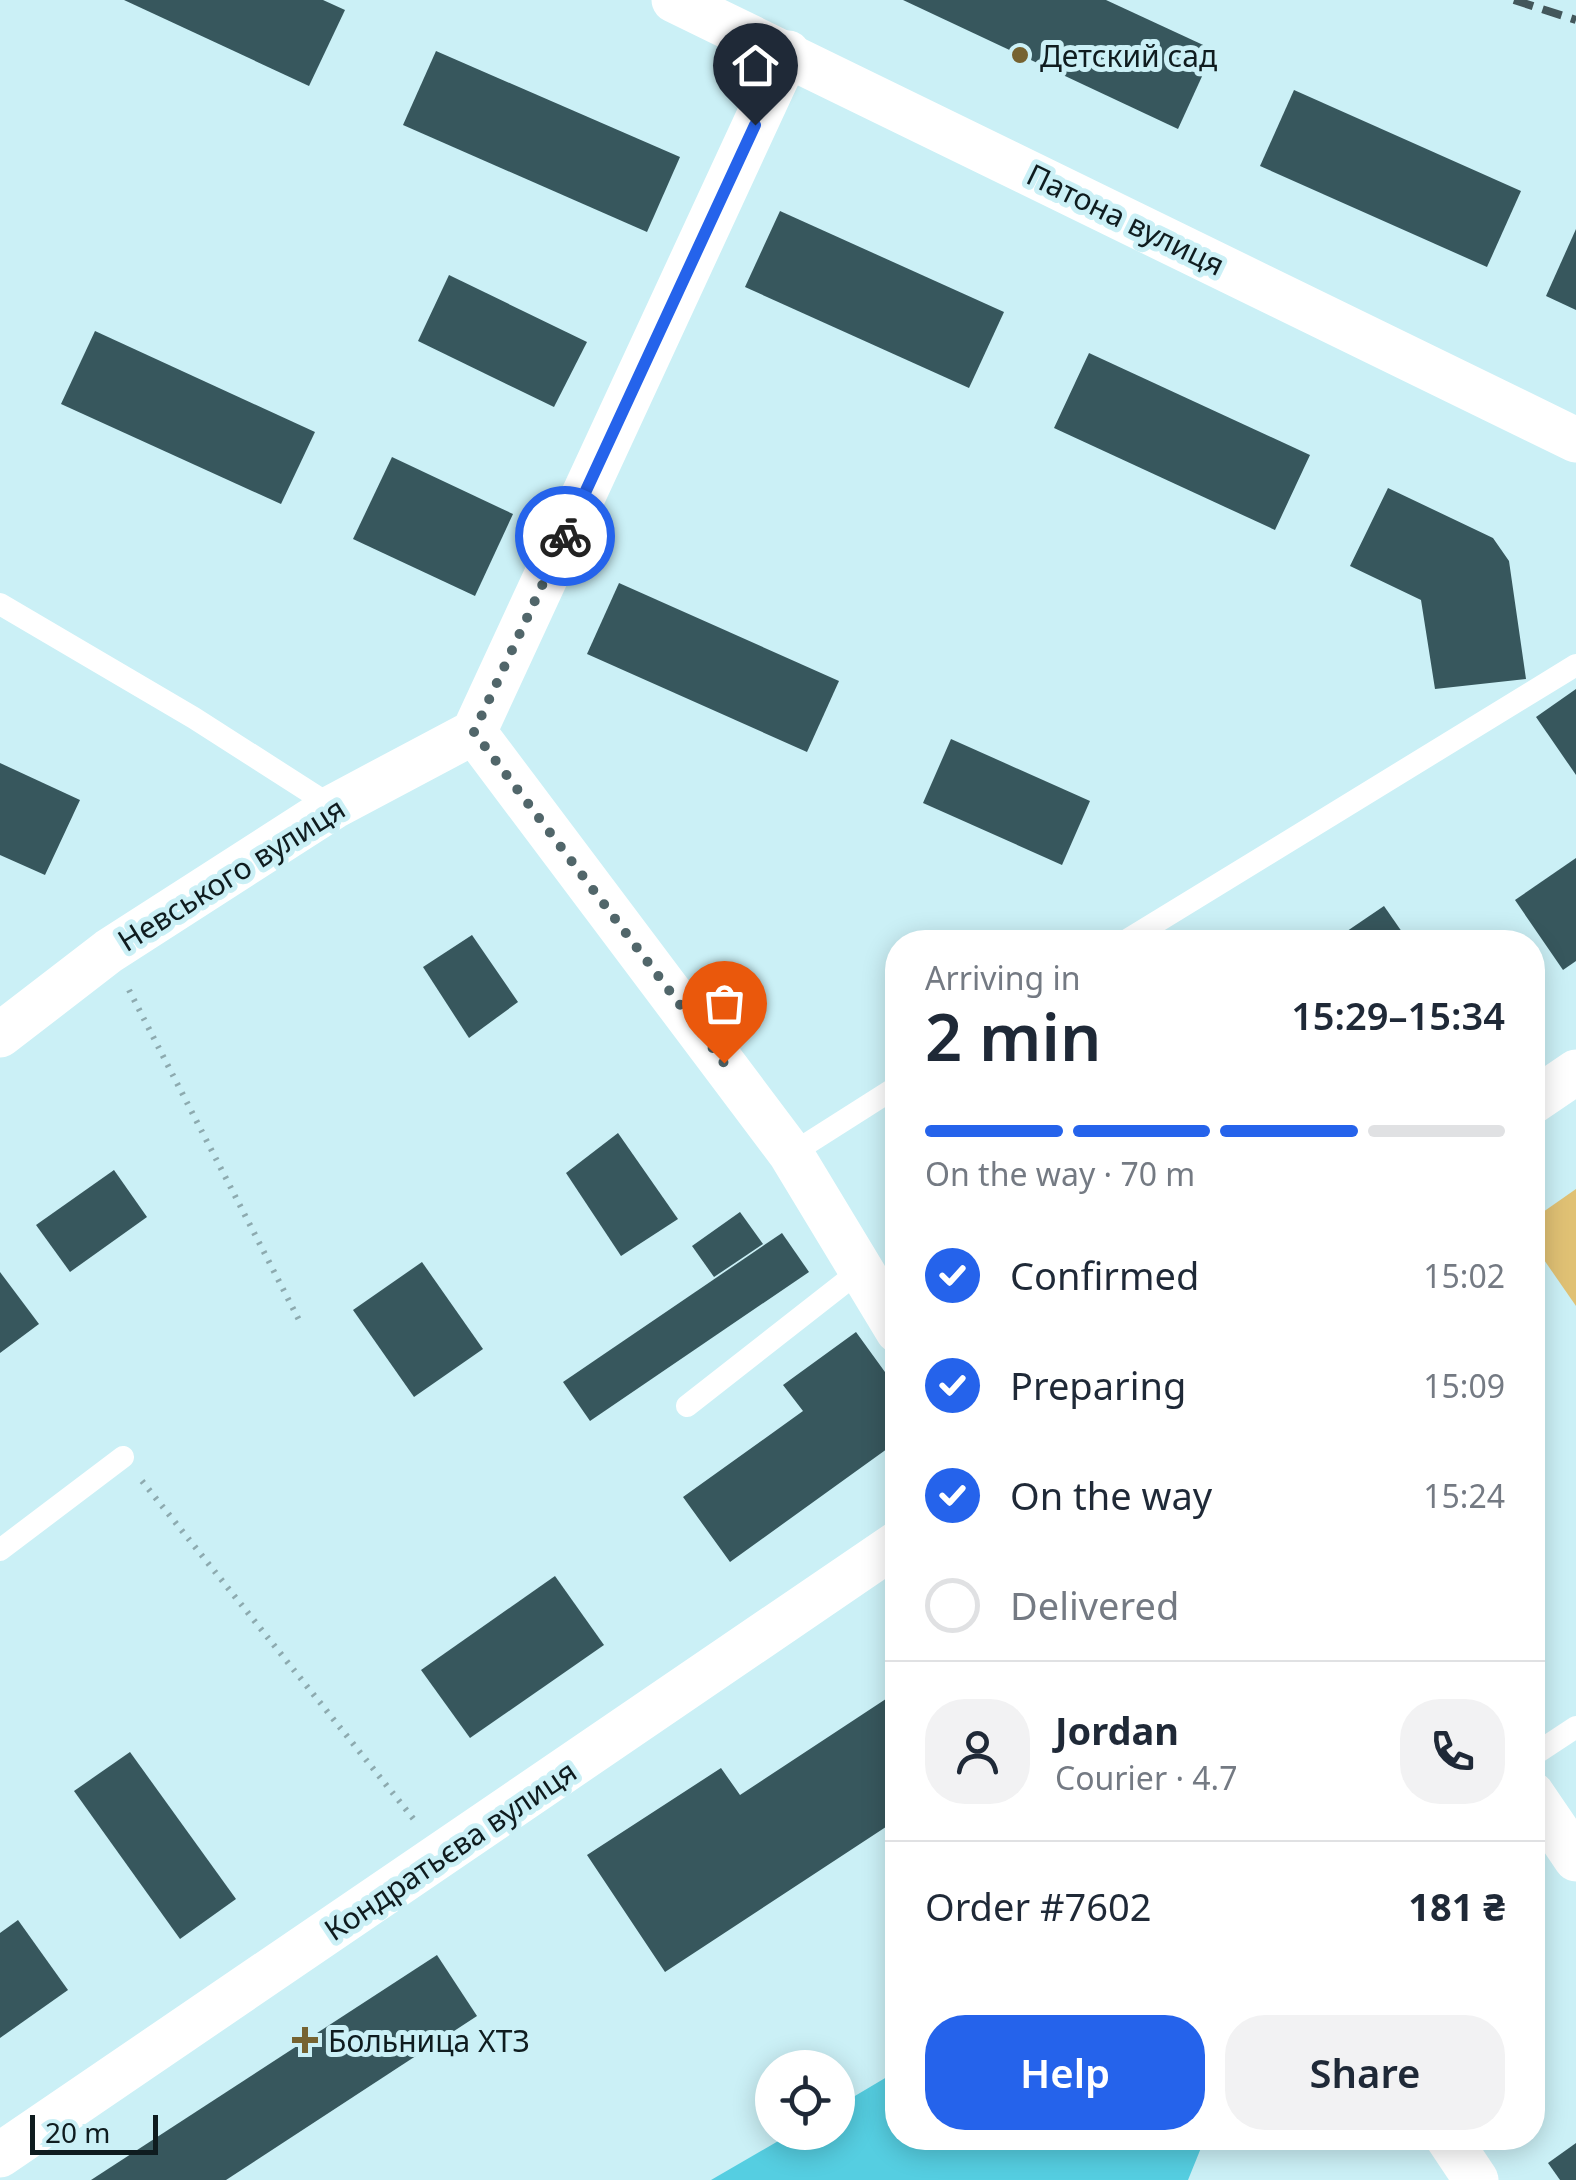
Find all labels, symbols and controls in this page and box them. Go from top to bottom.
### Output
pin [713,23,798,126]
place label: Детский сад [1040,35,1217,76]
icon: home [728,38,783,93]
marker: Детский сад [1009,44,1031,66]
street label: Патона вулиця [1020,153,1232,285]
courier [515,486,615,586]
icon: bike [538,509,593,564]
street label: Невського вулиця [110,788,352,960]
text: Arriving in [925,956,1080,999]
pin [682,961,767,1064]
icon: bag [697,976,752,1031]
text: 15:29–15:34 [1291,989,1505,1041]
text: 2 min [925,992,1101,1080]
text: On the way · 70 m [925,1152,1195,1195]
icon: check [925,1248,980,1303]
text: Confirmed [1010,1249,1199,1301]
text: 15:02 [1423,1254,1505,1297]
icon: check [925,1358,980,1413]
text: Preparing [1010,1359,1186,1411]
text: 15:09 [1423,1364,1505,1407]
icon: check [925,1468,980,1523]
text: On the way [1010,1469,1212,1521]
text: 15:24 [1423,1474,1505,1517]
text: Delivered [1010,1579,1179,1631]
button: person [925,1699,1030,1804]
button: phone [1400,1699,1505,1804]
text: Jordan [1055,1704,1179,1756]
street label: Кондратьєва вулиця [316,1750,584,1950]
text: Courier · 4.7 [1055,1756,1238,1799]
text: Order #7602 [925,1880,1151,1932]
text: 181 ₴ [1408,1880,1505,1932]
button: Help [925,2015,1205,2130]
button: Share [1225,2015,1505,2130]
place label: Больница ХТЗ [328,2020,530,2061]
marker: Больница ХТЗ [292,2027,318,2053]
map controls [755,2050,855,2150]
button: locate [755,2050,855,2150]
scale bar [30,2110,158,2154]
text: 20 m [45,2113,111,2151]

